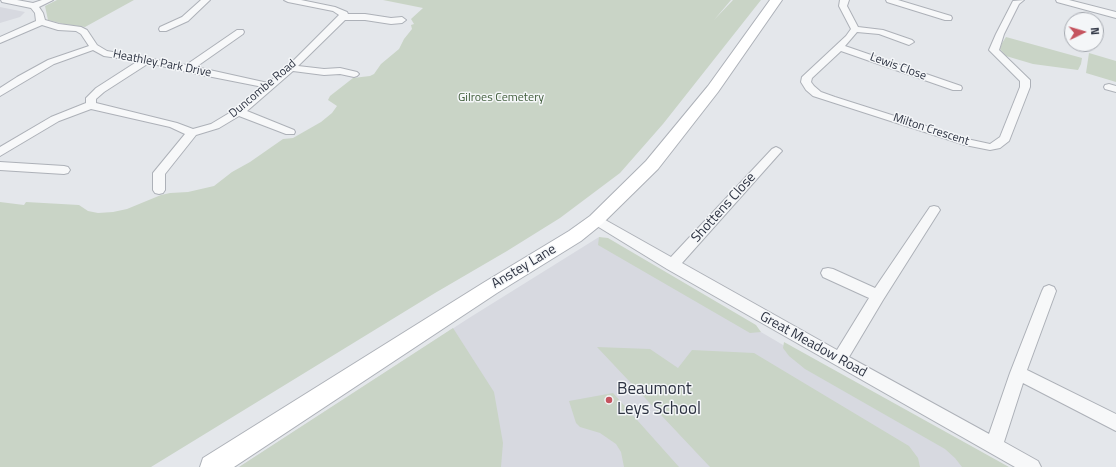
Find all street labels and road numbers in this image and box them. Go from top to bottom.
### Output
street label: Heathley Park Drive [112,47,212,81]
street label: Lewis Close [868,50,928,84]
street label: Duncombe Road [227,57,299,121]
street label: Milton Crescent [891,111,971,149]
street label: Shottens Close [688,170,760,246]
street label: Anstey Lane [489,241,559,293]
street label: Great Meadow Road [756,309,870,381]

